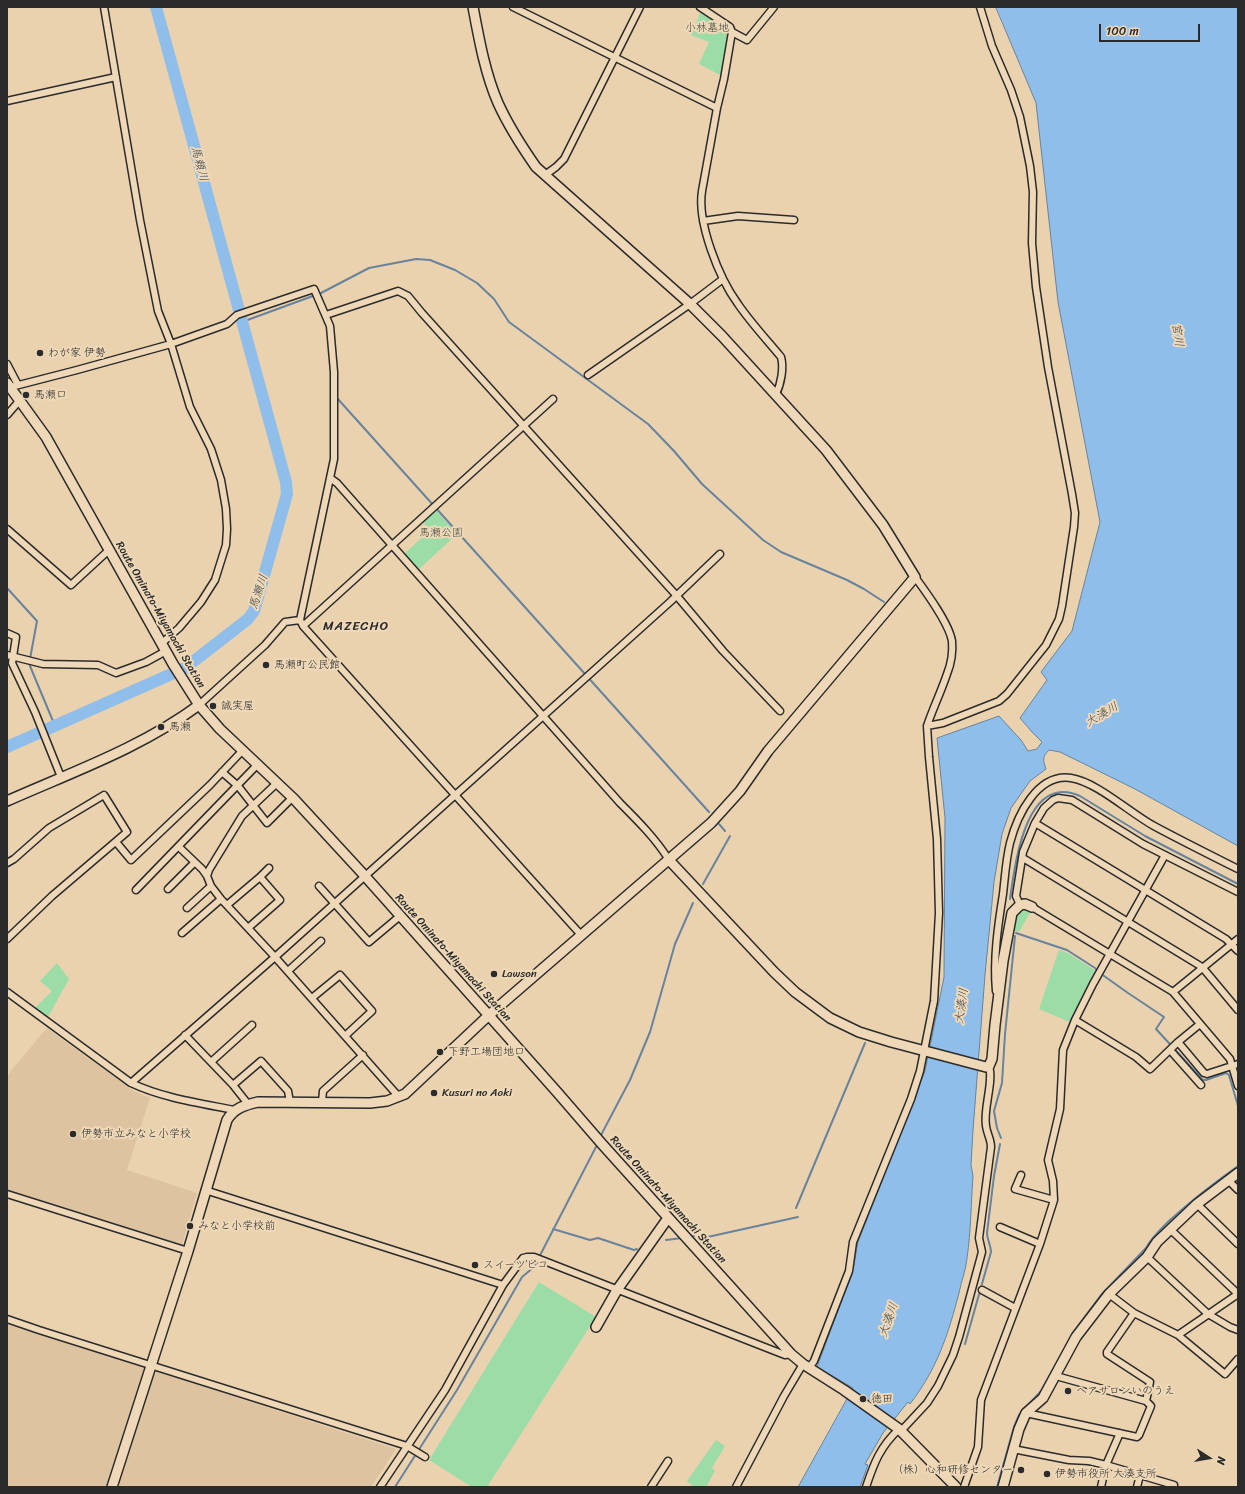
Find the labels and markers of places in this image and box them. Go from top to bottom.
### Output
place label: わが家 伊勢 [48,346,106,360]
marker: わが家 伊勢 [35,348,45,358]
place label: 馬瀬口 [34,388,67,402]
marker: 馬瀬口 [21,390,31,400]
place label: 馬瀬町公民館 [274,658,340,672]
marker: 馬瀬町公民館 [261,660,271,670]
place label: 誠実屋 [221,699,254,713]
marker: 誠実屋 [208,701,218,711]
place label: 馬瀬 [169,720,191,734]
marker: 馬瀬 [156,722,166,732]
place label: Lawson [502,967,537,981]
marker: Lawson [489,969,499,979]
place label: 下野工場団地口 [448,1045,525,1059]
marker: 下野工場団地口 [435,1047,445,1057]
place label: Kusuri no Aoki [442,1086,512,1100]
marker: Kusuri no Aoki [429,1088,439,1098]
place label: 伊勢市立みなと小学校 [81,1127,191,1141]
marker: 伊勢市立みなと小学校 [68,1129,78,1139]
place label: みなと小学校前 [198,1219,275,1233]
marker: みなと小学校前 [185,1221,195,1231]
place label: スイーツピコ [483,1258,548,1272]
marker: スイーツピコ [470,1260,480,1270]
place label: ヘアサロンいのうえ [1076,1384,1175,1398]
marker: ヘアサロンいのうえ [1063,1386,1073,1396]
place label: 徳田 [871,1392,893,1406]
marker: 徳田 [858,1394,868,1404]
place label: （株）心和研修センター [892,1463,1013,1477]
marker: （株）心和研修センター [1016,1465,1026,1475]
place label: 伊勢市役所 大湊支所 [1055,1467,1157,1481]
marker: 伊勢市役所 大湊支所 [1042,1469,1052,1479]

